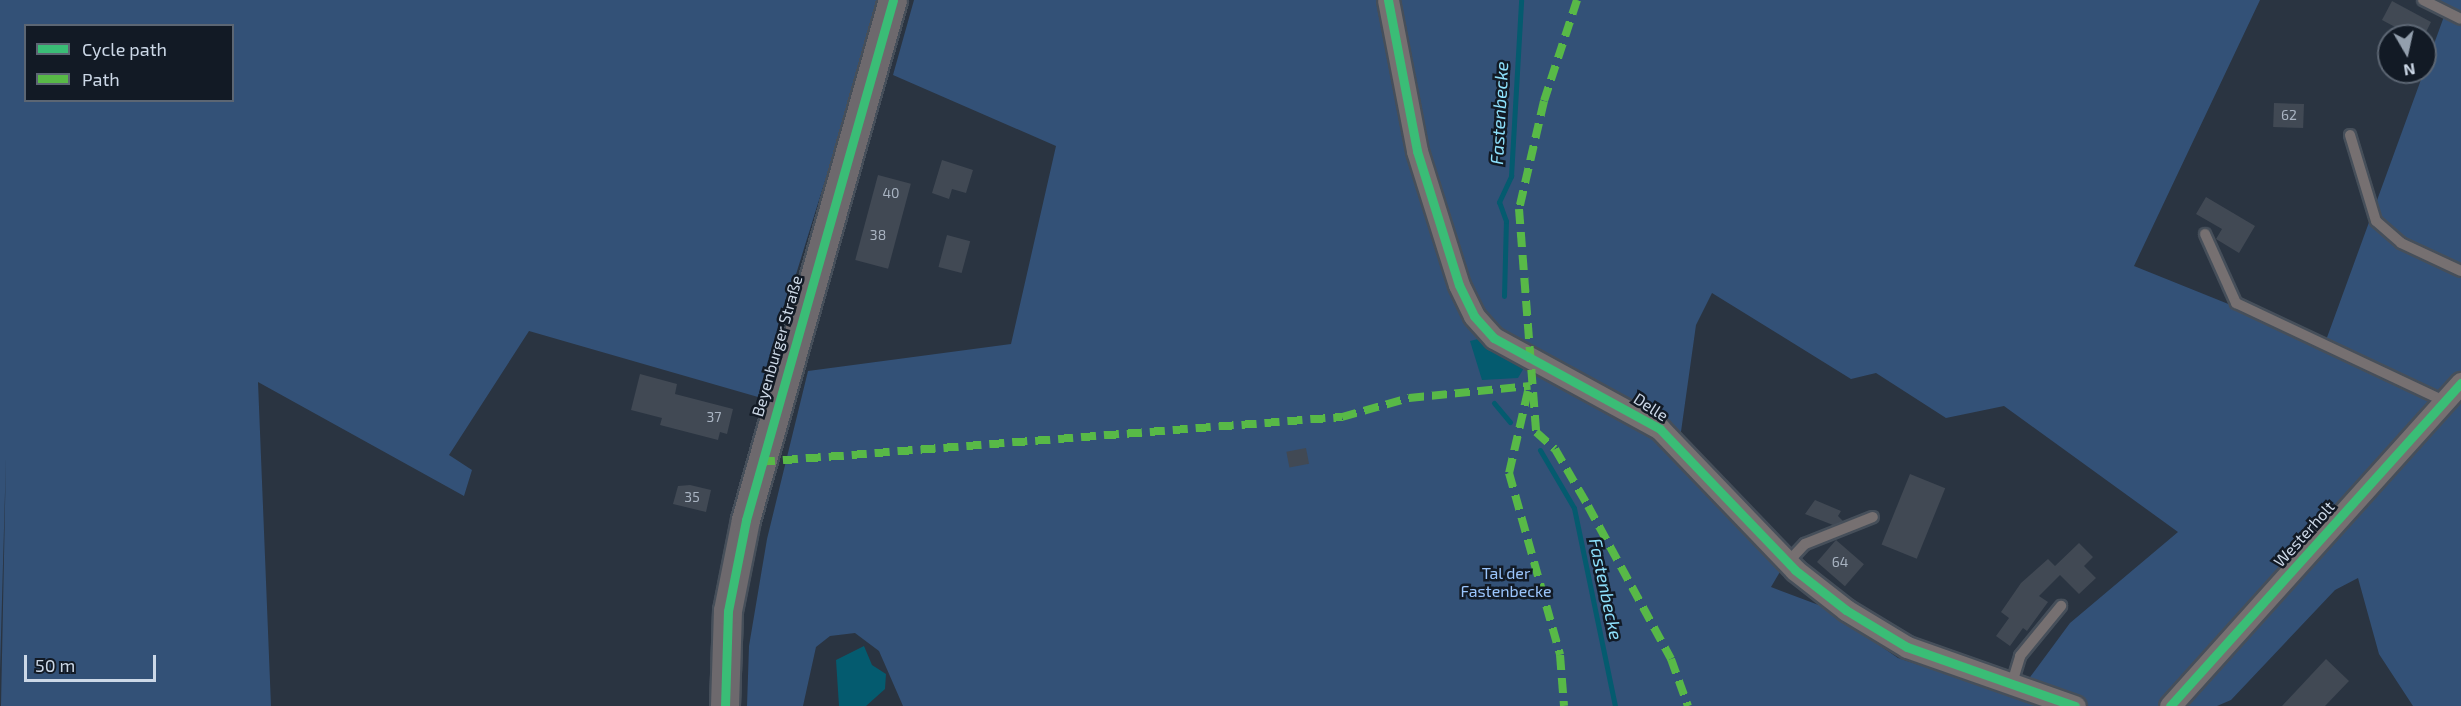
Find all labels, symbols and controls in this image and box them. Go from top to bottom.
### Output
legend [24,24,234,102]
north arrow [2377,24,2437,84]
text: Cycle path [82,38,167,60]
text: N [2402,60,2417,81]
water label: Fastenbecke [1486,61,1512,165]
text: Path [82,68,120,90]
house number: 62 [2281,107,2297,123]
house number: 40 [882,185,900,201]
house number: 38 [870,227,886,243]
street label: Beyenburger Straße [748,273,806,419]
street label: Delle [1630,389,1672,425]
house number: 37 [707,409,721,425]
house number: 35 [684,489,700,505]
street label: Westerholt [2269,497,2339,571]
water label: Fastenbecke [1585,536,1627,642]
house number: 64 [1832,554,1848,570]
park label: Tal der Fastenbecke [1460,563,1552,601]
scale bar [27,643,159,681]
text: 50 m [35,654,75,676]

